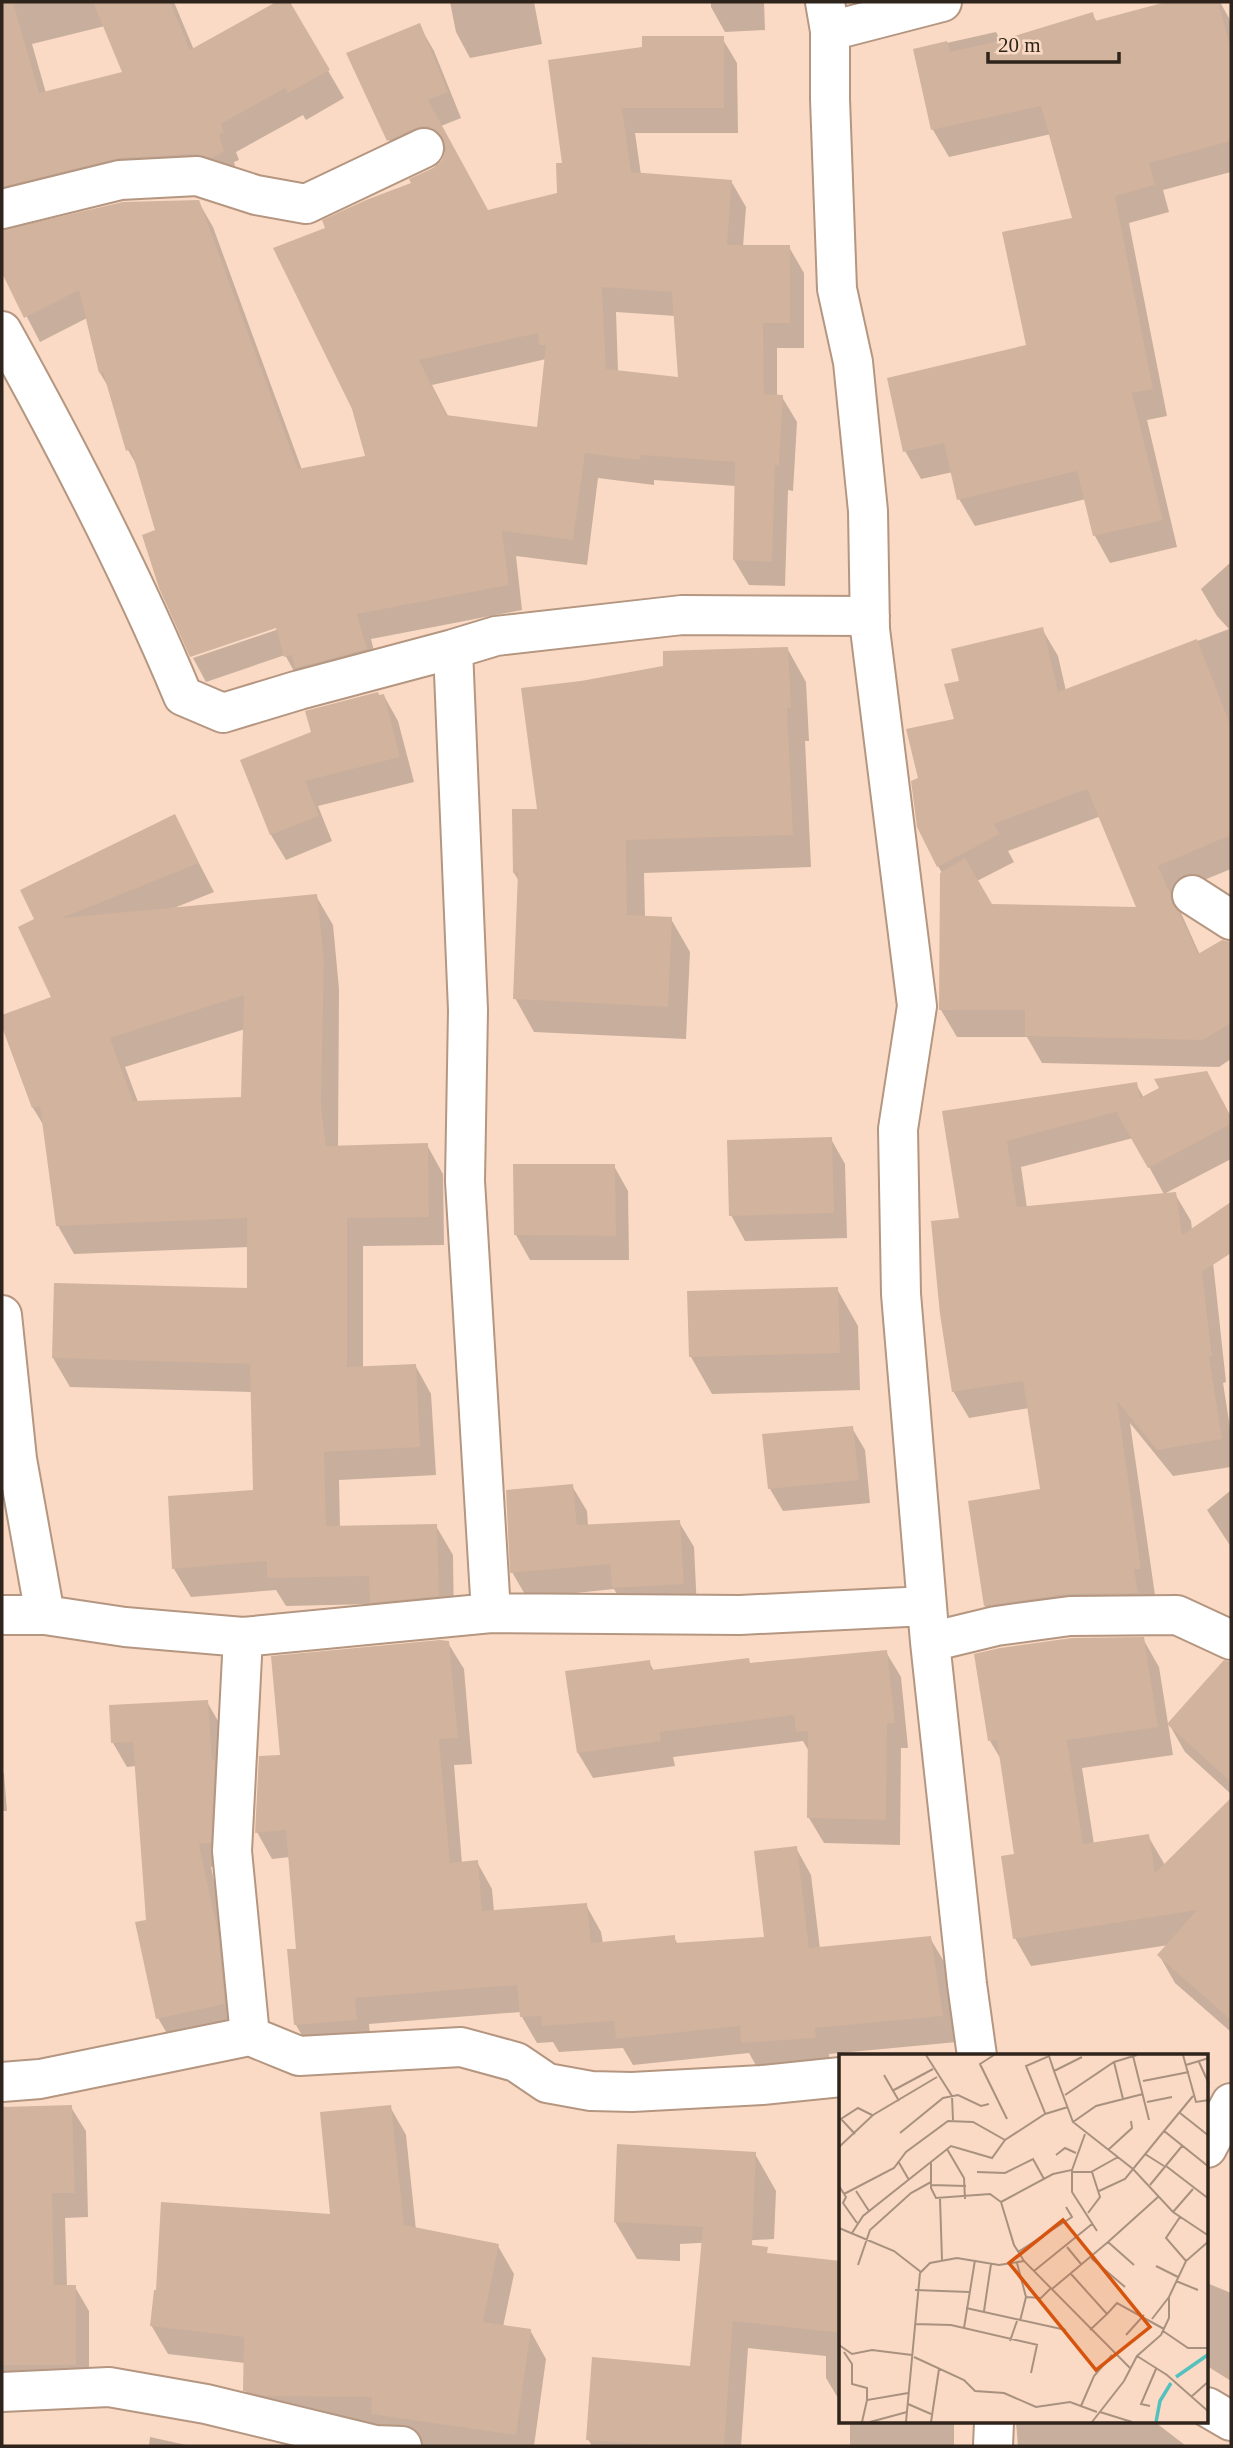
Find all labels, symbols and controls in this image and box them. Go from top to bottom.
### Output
scale bar [988,21,1119,65]
text: 20 m [998,33,1041,57]
inset map [839,2054,1208,2424]

